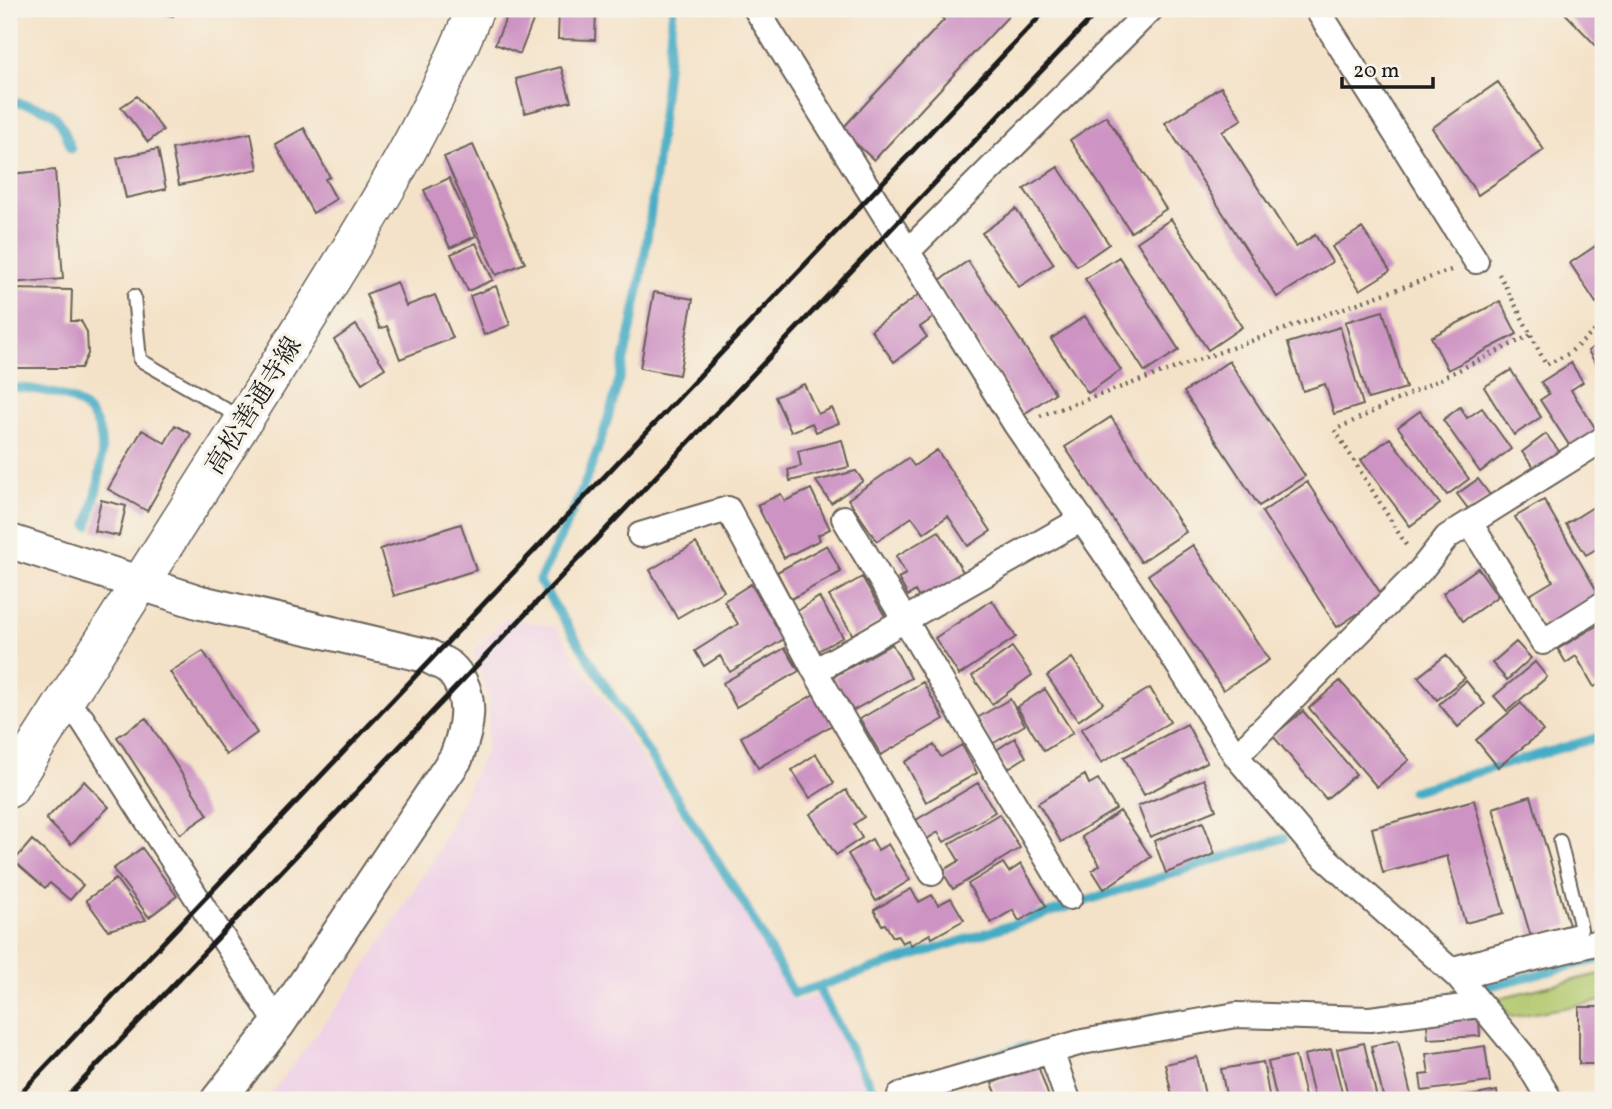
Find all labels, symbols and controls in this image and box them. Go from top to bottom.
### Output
scale bar [1342,46,1434,90]
text: 20 m [1353,57,1399,86]
street label: 高松善通寺線 [198,330,311,482]

